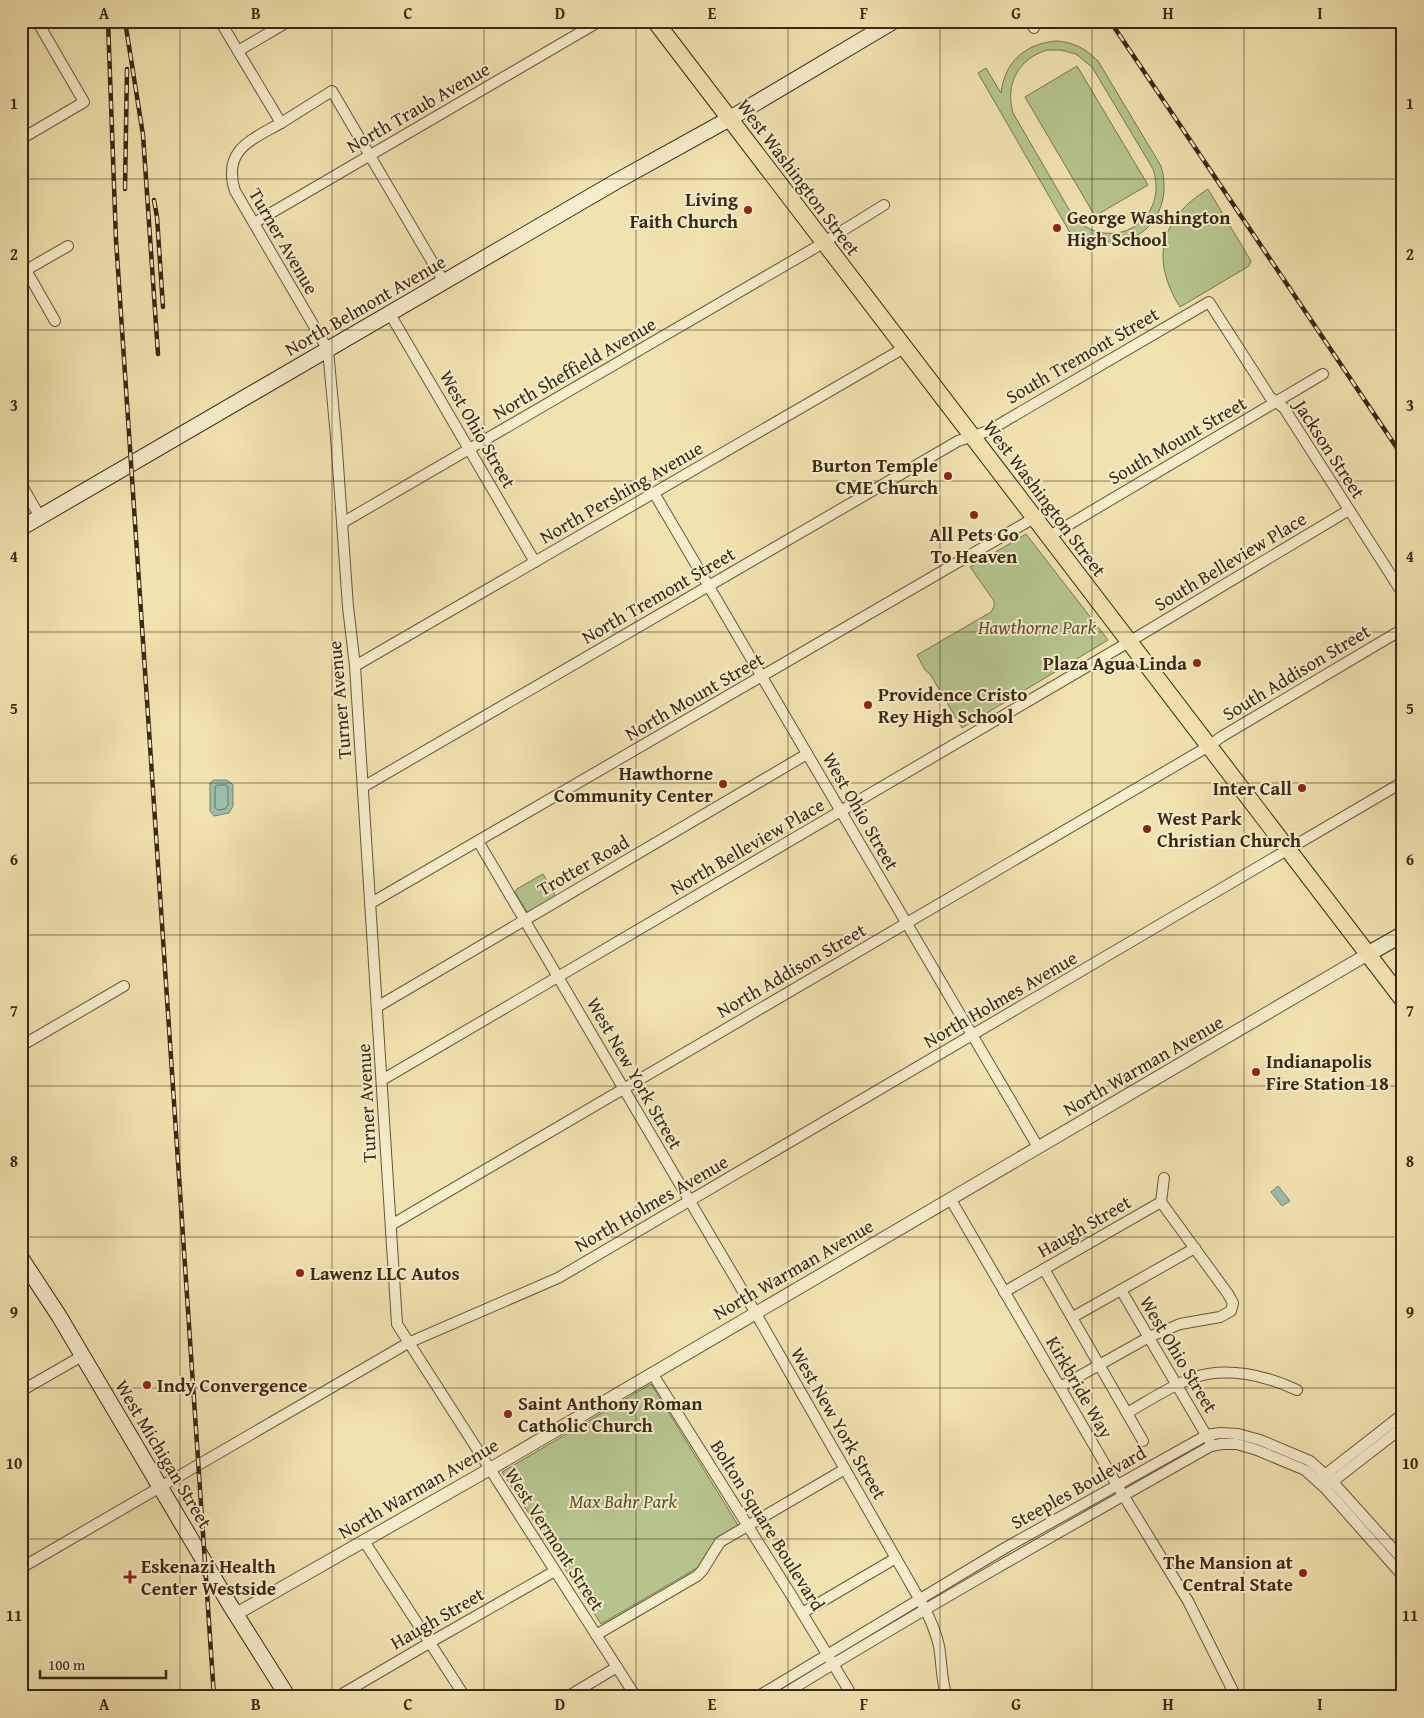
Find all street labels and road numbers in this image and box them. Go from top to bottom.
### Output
street label: North Traub Avenue [341,54,495,159]
street label: West Washington Street [731,93,868,262]
street label: Turner Avenue [242,183,326,299]
street label: North Belmont Avenue [279,247,451,363]
street label: South Tremont Street [1000,300,1164,410]
street label: North Sheffield Avenue [487,310,661,426]
street label: West Ohio Street [433,365,523,494]
street label: South Mount Street [1102,389,1252,491]
street label: Jackson Street [1286,392,1373,504]
street label: West Washington Street [977,414,1114,583]
street label: North Pershing Avenue [534,434,708,550]
street label: South Belleview Place [1148,504,1312,618]
street label: North Tremont Street [576,539,740,650]
street label: South Addison Street [1217,617,1376,727]
street label: Turner Avenue [320,640,358,760]
street label: North Mount Street [619,645,769,747]
street label: West Ohio Street [816,747,906,876]
street label: North Belleview Place [665,790,829,902]
street label: Trotter Road [532,827,635,903]
street label: North Addison Street [711,916,871,1024]
street label: North Holmes Avenue [918,943,1082,1055]
street label: West New York Street [580,992,690,1155]
street label: North Warman Avenue [1057,1007,1229,1122]
street label: Turner Avenue [349,1043,383,1163]
street label: North Holmes Avenue [569,1147,733,1259]
street label: Haugh Street [1032,1188,1136,1264]
street label: North Warman Avenue [707,1211,879,1326]
street label: West Ohio Street [1133,1290,1225,1418]
street label: Kirkbride Way [1039,1331,1121,1444]
street label: West New York Street [784,1342,894,1505]
street label: West Michigan Street [108,1374,220,1534]
street label: North Warman Avenue [332,1430,504,1545]
street label: Bolton Square Boulevard [704,1434,833,1617]
street label: Steeples Boulevard [1005,1438,1152,1536]
street label: West Vermont Street [498,1462,612,1616]
street label: Haugh Street [385,1580,489,1656]

